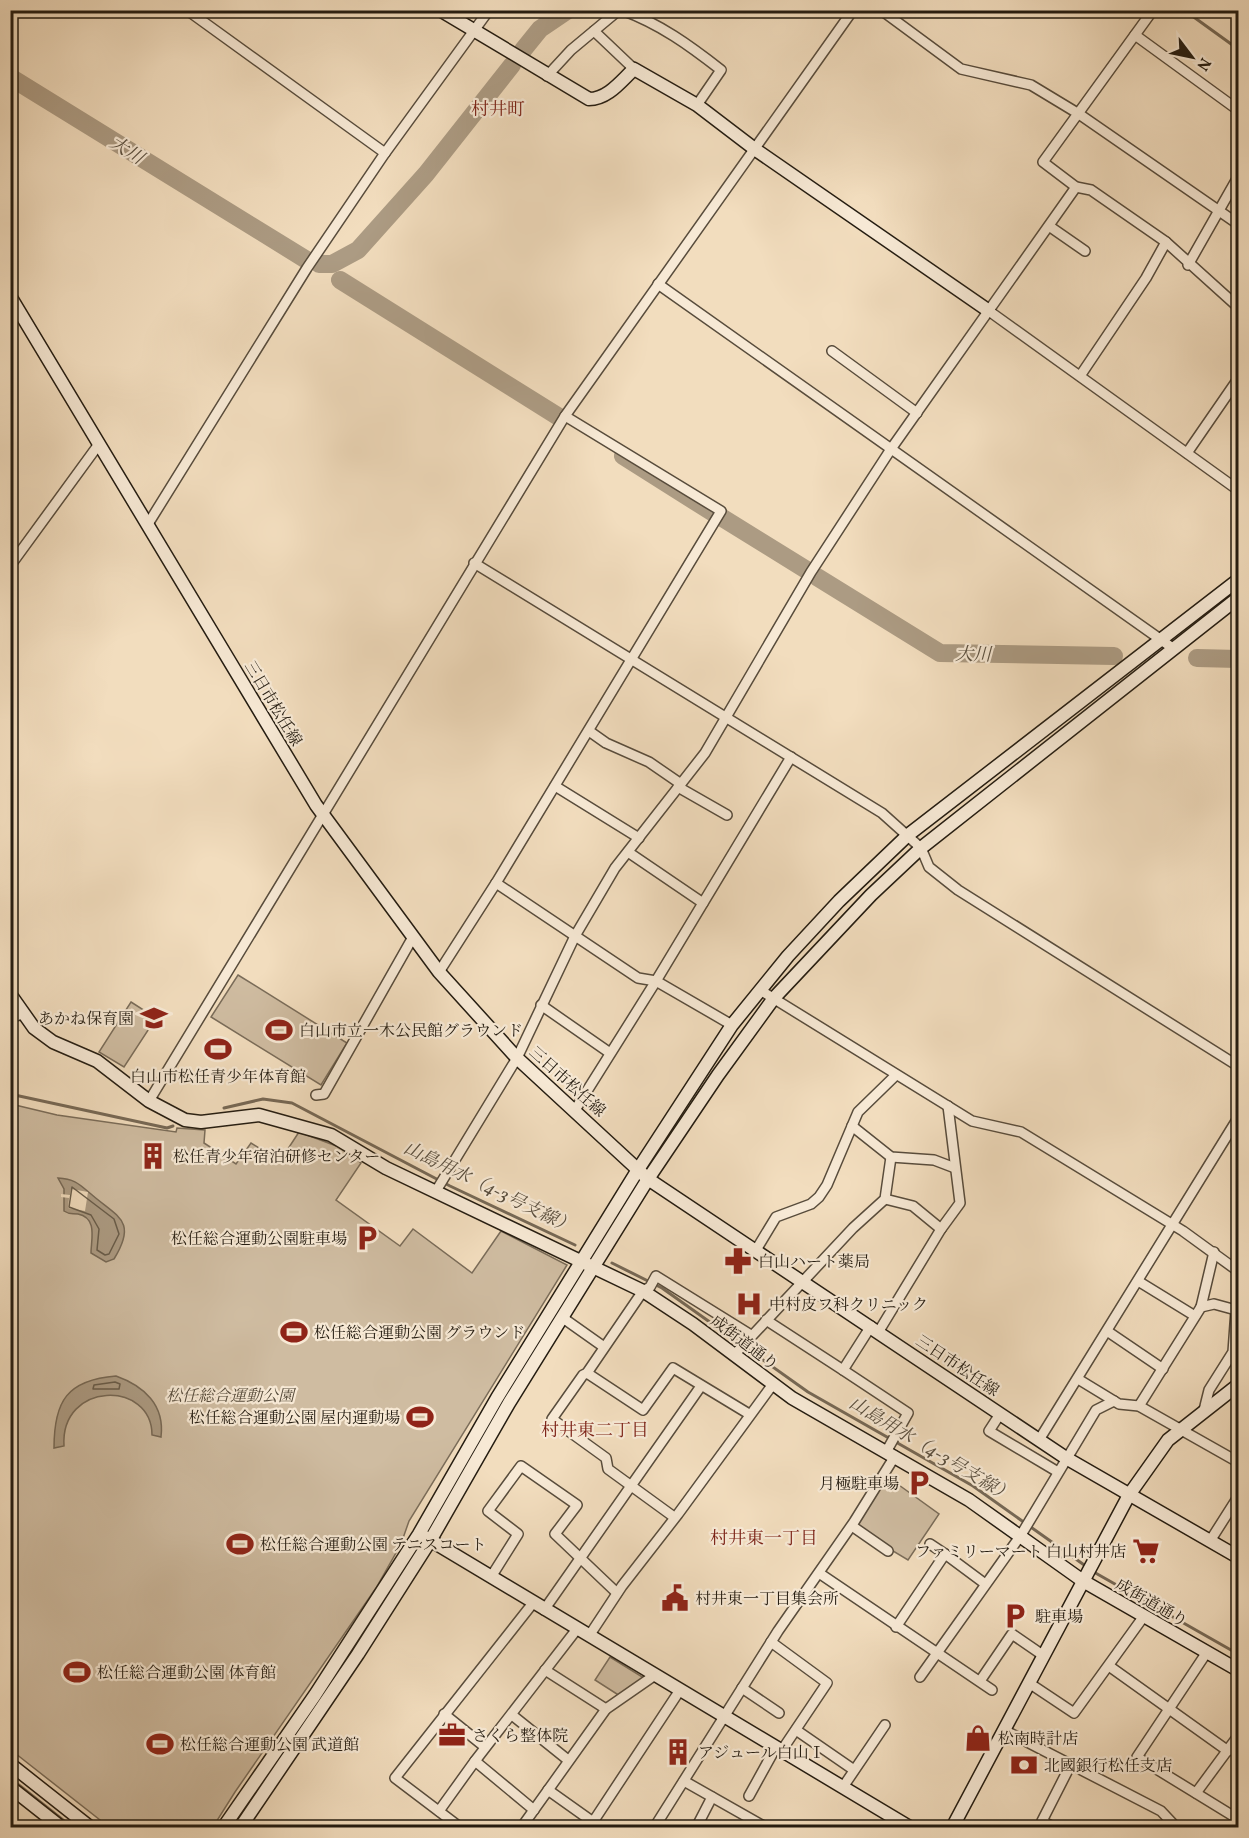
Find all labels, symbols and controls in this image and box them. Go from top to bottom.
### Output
north arrow [1162,27,1222,87]
text: N [1190,53,1215,75]
district label: 村井町 [471,98,525,123]
water label: 大川 [104,131,150,172]
water label: 大川 [955,643,993,668]
street label: 三日市松任線 [238,657,306,751]
school or university icon: あかね保育園 [139,1003,169,1033]
place label: あかね保育園 [38,1009,134,1031]
sports icon: 白山市立一木公民館グラウンド [264,1015,294,1045]
place label: 白山市立一木公民館グラウンド [299,1021,523,1043]
sports icon: 白山市松任青少年体育館 [203,1034,233,1064]
street label: 三日市松任線 [524,1042,610,1123]
place label: 白山市松任青少年体育館 [130,1067,306,1089]
water label: 山島用水（4-3号支線） [399,1136,578,1240]
building icon: 松任青少年宿泊研修センター [138,1141,168,1171]
place label: 松任青少年宿泊研修センター [173,1147,380,1169]
parking icon: 松任総合運動公園駐車場 [352,1223,382,1253]
place label: 松任総合運動公園駐車場 [171,1229,347,1251]
pharmacy icon: 白山ハート薬局 [723,1246,753,1276]
place label: 白山ハート薬局 [758,1252,870,1274]
hospital icon: 中村皮フ科クリニック [734,1289,764,1319]
place label: 中村皮フ科クリニック [769,1295,928,1317]
street label: 成街道通り [705,1311,782,1376]
sports icon: 松任総合運動公園 グラウンド [279,1317,309,1347]
place label: 松任総合運動公園 グラウンド [314,1323,525,1345]
street label: 三日市松任線 [911,1331,1003,1403]
park label: 松任総合運動公園 [166,1386,297,1408]
water label: 山島用水（4-3号支線） [844,1392,1017,1509]
sports icon: 松任総合運動公園 屋内運動場 [405,1402,435,1432]
place label: 松任総合運動公園 屋内運動場 [189,1408,400,1430]
district label: 村井東二丁目 [541,1419,649,1444]
parking icon: 月極駐車場 [904,1468,934,1498]
place label: 月極駐車場 [819,1474,899,1496]
district label: 村井東一丁目 [710,1527,818,1552]
sports icon: 松任総合運動公園 テニスコート [225,1529,255,1559]
place label: 松任総合運動公園 テニスコート [260,1535,487,1557]
supermarket icon: ファミリーマート 白山村井店 [1131,1536,1161,1566]
place label: ファミリーマート 白山村井店 [915,1542,1126,1564]
street label: 成街道通り [1111,1574,1191,1633]
public building icon: 村井東一丁目集会所 [660,1583,690,1613]
place label: 村井東一丁目集会所 [695,1589,839,1611]
parking icon: 駐車場 [1000,1601,1030,1631]
place label: 駐車場 [1035,1607,1083,1629]
sports icon: 松任総合運動公園 体育館 [62,1657,92,1687]
place label: 松任総合運動公園 体育館 [97,1663,276,1685]
office icon: さくら整体院 [437,1720,467,1750]
shop icon: 松南時計店 [963,1723,993,1753]
place label: さくら整体院 [472,1726,568,1748]
sports icon: 松任総合運動公園 武道館 [145,1729,175,1759]
place label: 松南時計店 [998,1729,1078,1751]
place label: 松任総合運動公園 武道館 [180,1735,359,1757]
building icon: アジュール白山Ⅰ [663,1737,693,1767]
place label: アジュール白山Ⅰ [698,1743,825,1765]
bank icon: 北國銀行松任支店 [1009,1750,1039,1780]
place label: 北國銀行松任支店 [1044,1756,1172,1778]

